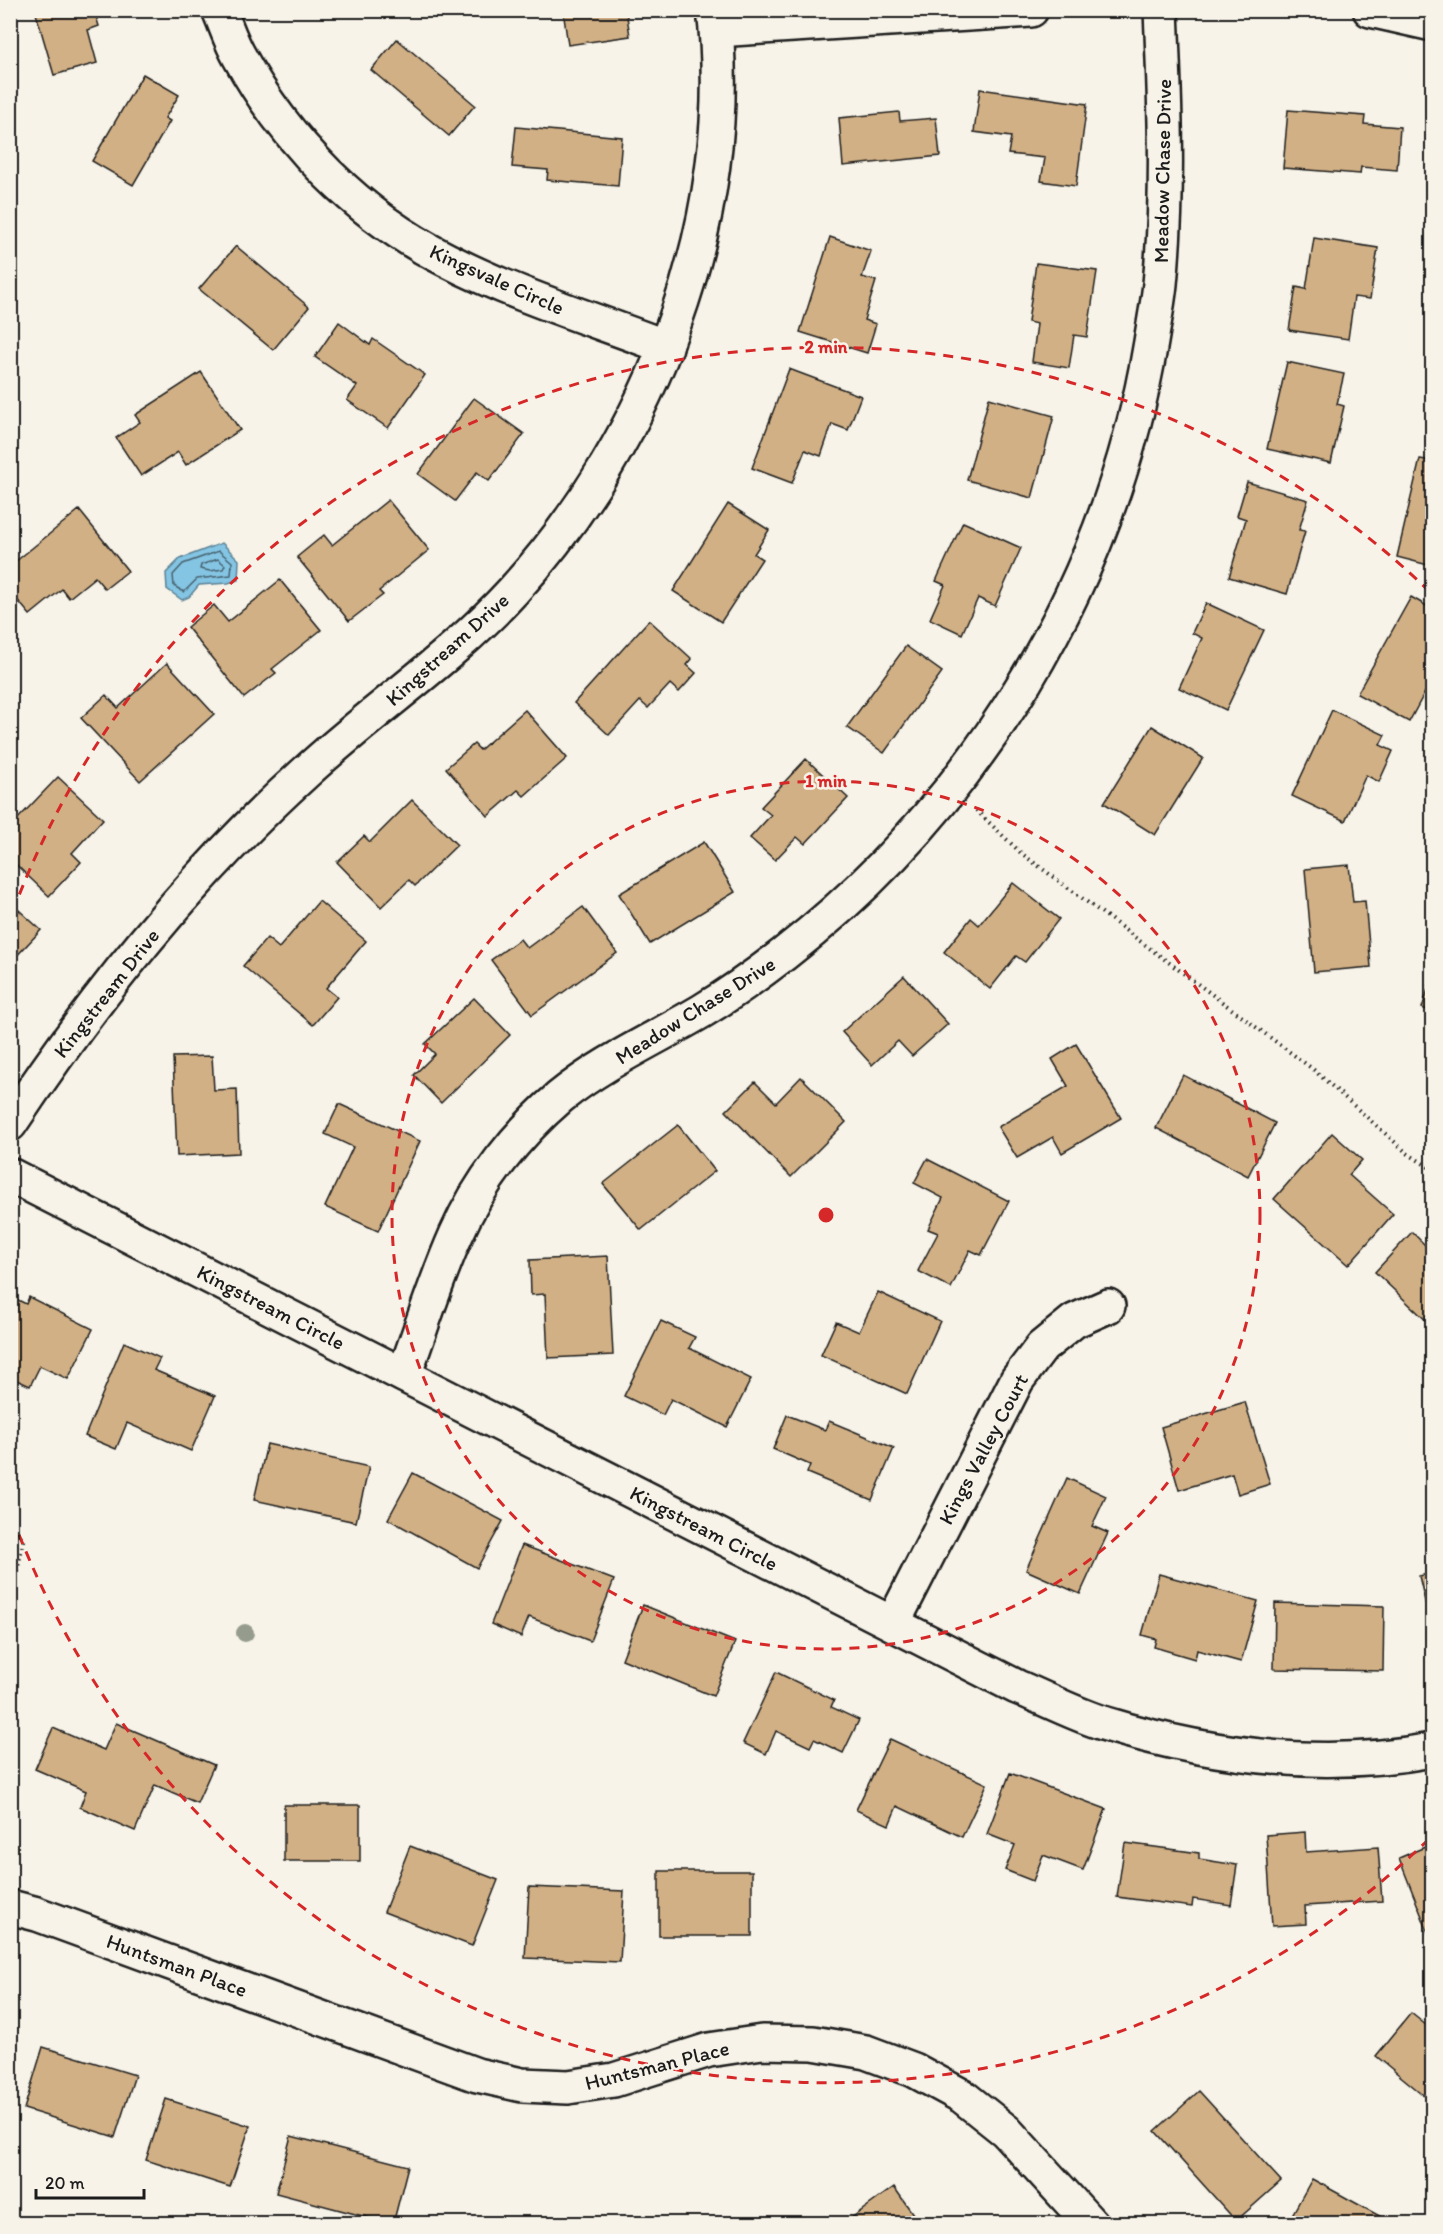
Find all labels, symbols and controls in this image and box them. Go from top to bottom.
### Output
street label: Meadow Chase Drive [1148,79,1176,263]
street label: Kingsvale Circle [426,238,568,320]
text: 2 min [805,336,848,358]
street label: Kingstream Drive [380,587,514,711]
text: 1 min [805,770,847,792]
street label: Kingstream Drive [48,923,164,1063]
street label: Meadow Chase Drive [610,951,780,1069]
centre of rings [816,1205,836,1225]
street label: Kingstream Circle [193,1259,349,1355]
street label: Kings Valley Court [933,1369,1033,1529]
street label: Kingstream Circle [626,1480,782,1576]
street label: Huntsman Place [103,1928,251,2002]
street label: Huntsman Place [582,2035,732,2095]
scale bar [36,2162,144,2200]
text: 20 m [45,2172,85,2194]

